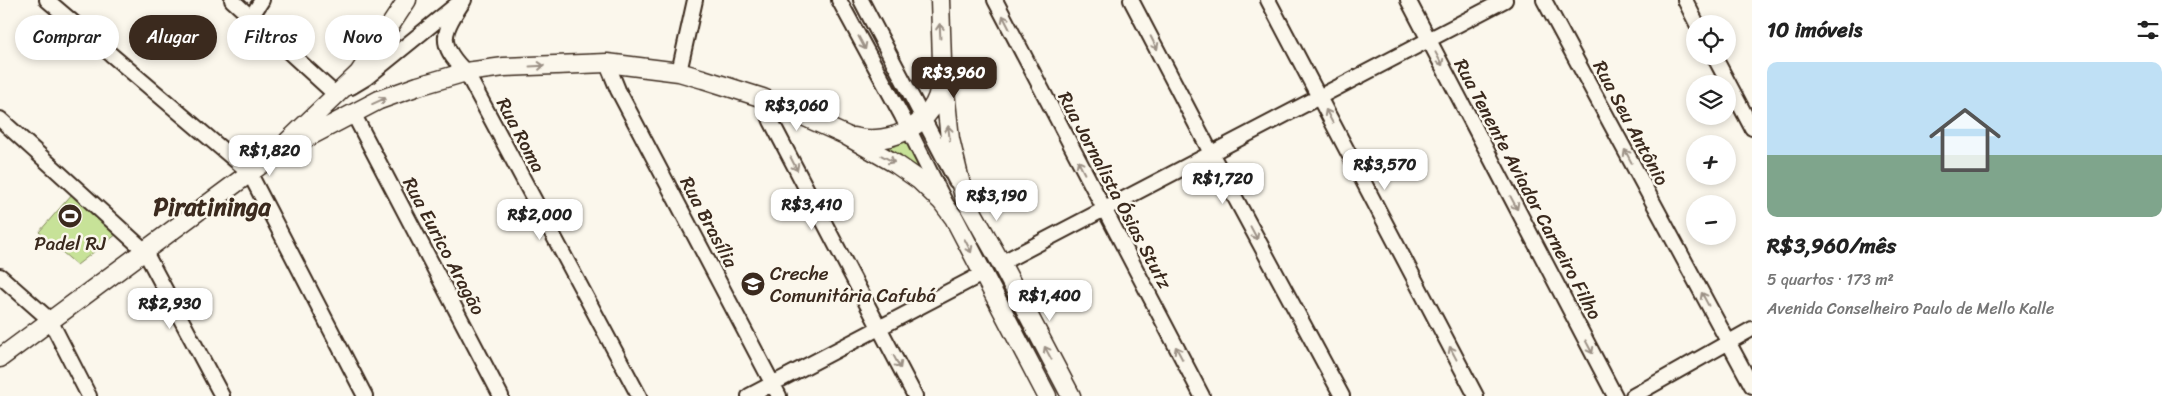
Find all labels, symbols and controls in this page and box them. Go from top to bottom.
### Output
text: 10 imóveis [1767,11,1862,49]
chip: Comprar [15,15,119,60]
chip: Alugar [129,15,217,60]
chip: Filtros [227,15,315,60]
chip: Novo [325,15,400,60]
one-way arrow [1001,15,1010,30]
map controls [1686,15,1736,245]
button: locate [1686,15,1736,65]
icon: filters [2134,16,2162,44]
one-way arrow [936,23,945,39]
one-way arrow [858,35,867,50]
one-way arrow [1149,36,1159,51]
one-way arrow [1434,51,1444,65]
street label: Rua Tenente Aviador Carneiro Filho [1445,52,1611,326]
street label: Rua Seu Antônio [1584,54,1678,192]
pin: R$3,960 [908,56,1000,99]
text: R$3,960 [923,58,985,87]
one-way arrow [528,61,544,70]
button: layers [1686,75,1736,125]
street label: Rua Jornalista Ósias Stutz [1049,85,1182,296]
pin: R$3,060 [751,90,843,132]
street label: Rua Roma [487,91,555,179]
text: R$3,060 [766,91,828,120]
one-way arrow [371,95,386,105]
icon: home [1920,95,2010,185]
one-way arrow [1324,109,1333,124]
one-way arrow [944,125,954,141]
pin: R$1,820 [224,134,316,177]
button: + [1686,135,1736,185]
text: R$1,820 [240,136,300,165]
pin: R$3,570 [1339,148,1431,191]
one-way arrow [1623,149,1632,164]
text: R$3,570 [1354,150,1416,179]
one-way arrow [880,155,894,165]
one-way arrow [790,156,799,171]
one-way arrow [1076,159,1086,174]
pin: R$1,720 [1177,162,1269,205]
text: R$1,720 [1193,164,1253,193]
street label: Rua Brasília [671,170,747,274]
street label: Rua Eurico Aragão [394,171,495,321]
pin: R$3,190 [951,180,1043,222]
text: R$3,190 [967,181,1027,210]
district label: Piratininga [154,186,271,228]
pin: R$3,410 [766,188,858,231]
text: R$3,410 [782,190,842,219]
one-way arrow [1509,195,1519,210]
button: − [1686,195,1736,245]
pin: R$2,000 [494,198,586,241]
text: R$2,000 [508,200,572,229]
sports icon: Padel RJ [57,203,83,229]
one-way arrow [1249,226,1259,241]
place label: Padel RJ [34,227,107,260]
text: R$3,960/mês [1767,227,1896,265]
one-way arrow [964,238,973,253]
place label: Creche Comunitária Cafubá [770,257,936,312]
text: 5 quartos · 173 m² [1767,265,1894,294]
school or university icon: Creche Comunitária Cafubá [740,271,766,297]
pin: R$1,400 [1004,280,1096,322]
text: R$1,400 [1019,281,1081,310]
pin: R$2,930 [124,288,216,330]
text: R$2,930 [139,289,201,318]
one-way arrow [1699,293,1709,307]
text: Avenida Conselheiro Paulo de Mello Kalle [1767,294,2054,323]
one-way arrow [1584,339,1594,354]
one-way arrow [1043,346,1052,361]
one-way arrow [1174,346,1184,361]
one-way arrow [1448,346,1457,361]
one-way arrow [893,354,902,369]

